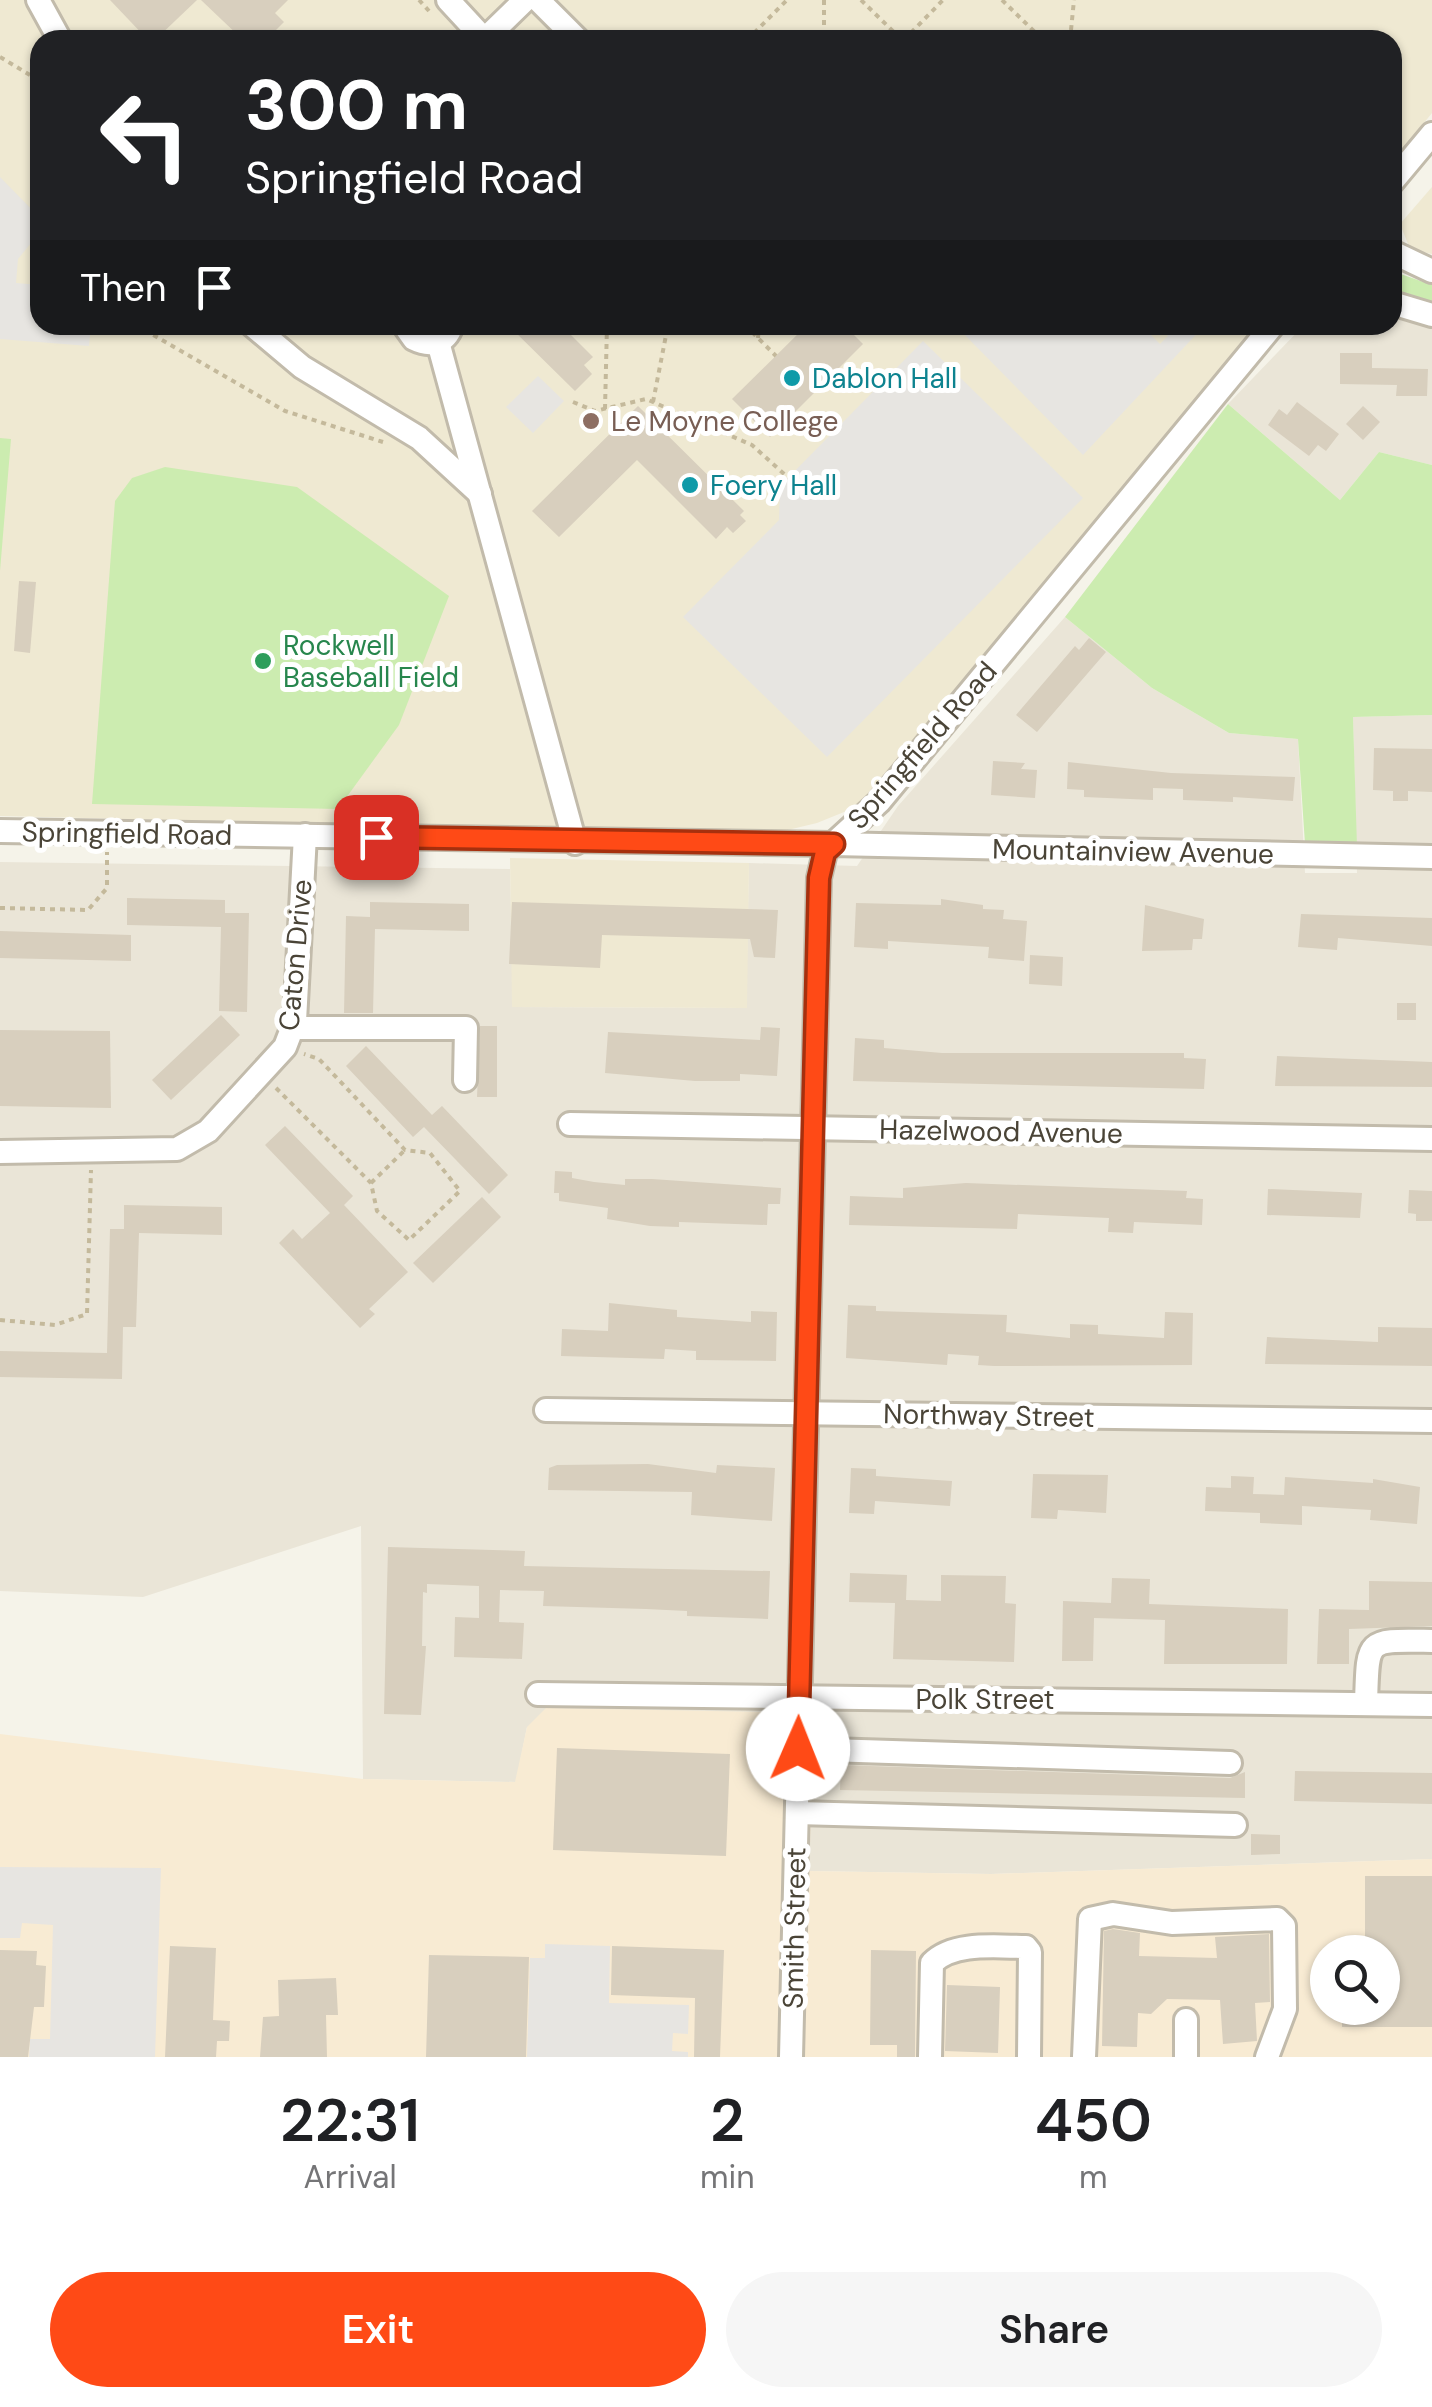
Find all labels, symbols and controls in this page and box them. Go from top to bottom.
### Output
text: 300 m [245,60,468,151]
icon: left [80,70,210,200]
text: Springfield Road [245,148,584,207]
icon: arrive [187,260,242,315]
text: Then [80,263,167,313]
place label: Dablon Hall [812,360,957,397]
marker: Dablon Hall [781,367,803,389]
place label: Le Moyne College [611,403,839,440]
marker: Le Moyne College [580,410,602,432]
place label: Foery Hall [710,467,837,504]
marker: Foery Hall [679,474,701,496]
place label: Rockwell Baseball Field [283,627,459,696]
marker: Rockwell Baseball Field [252,650,274,672]
street label: Springfield Road [839,654,1005,837]
pin [334,795,419,880]
icon: arrive [349,810,404,865]
street label: Springfield Road [21,813,233,854]
street label: Mountainview Avenue [992,831,1274,872]
street label: Caton Drive [270,878,321,1032]
street label: Hazelwood Avenue [879,1111,1123,1152]
street label: Northway Street [883,1395,1095,1436]
street label: Polk Street [915,1681,1055,1718]
position arrow [746,1697,850,1801]
street label: Smith Street [775,1847,814,2009]
map controls [1310,1935,1400,2025]
button: search [1310,1935,1400,2025]
text: 22:31 [280,2081,420,2160]
text: 2 [710,2081,745,2160]
text: 450 [1035,2081,1152,2160]
text: Arrival [303,2156,397,2198]
text: min [700,2156,755,2198]
text: m [1079,2156,1108,2198]
button: Exit [50,2272,706,2387]
button: Share [726,2272,1382,2387]

